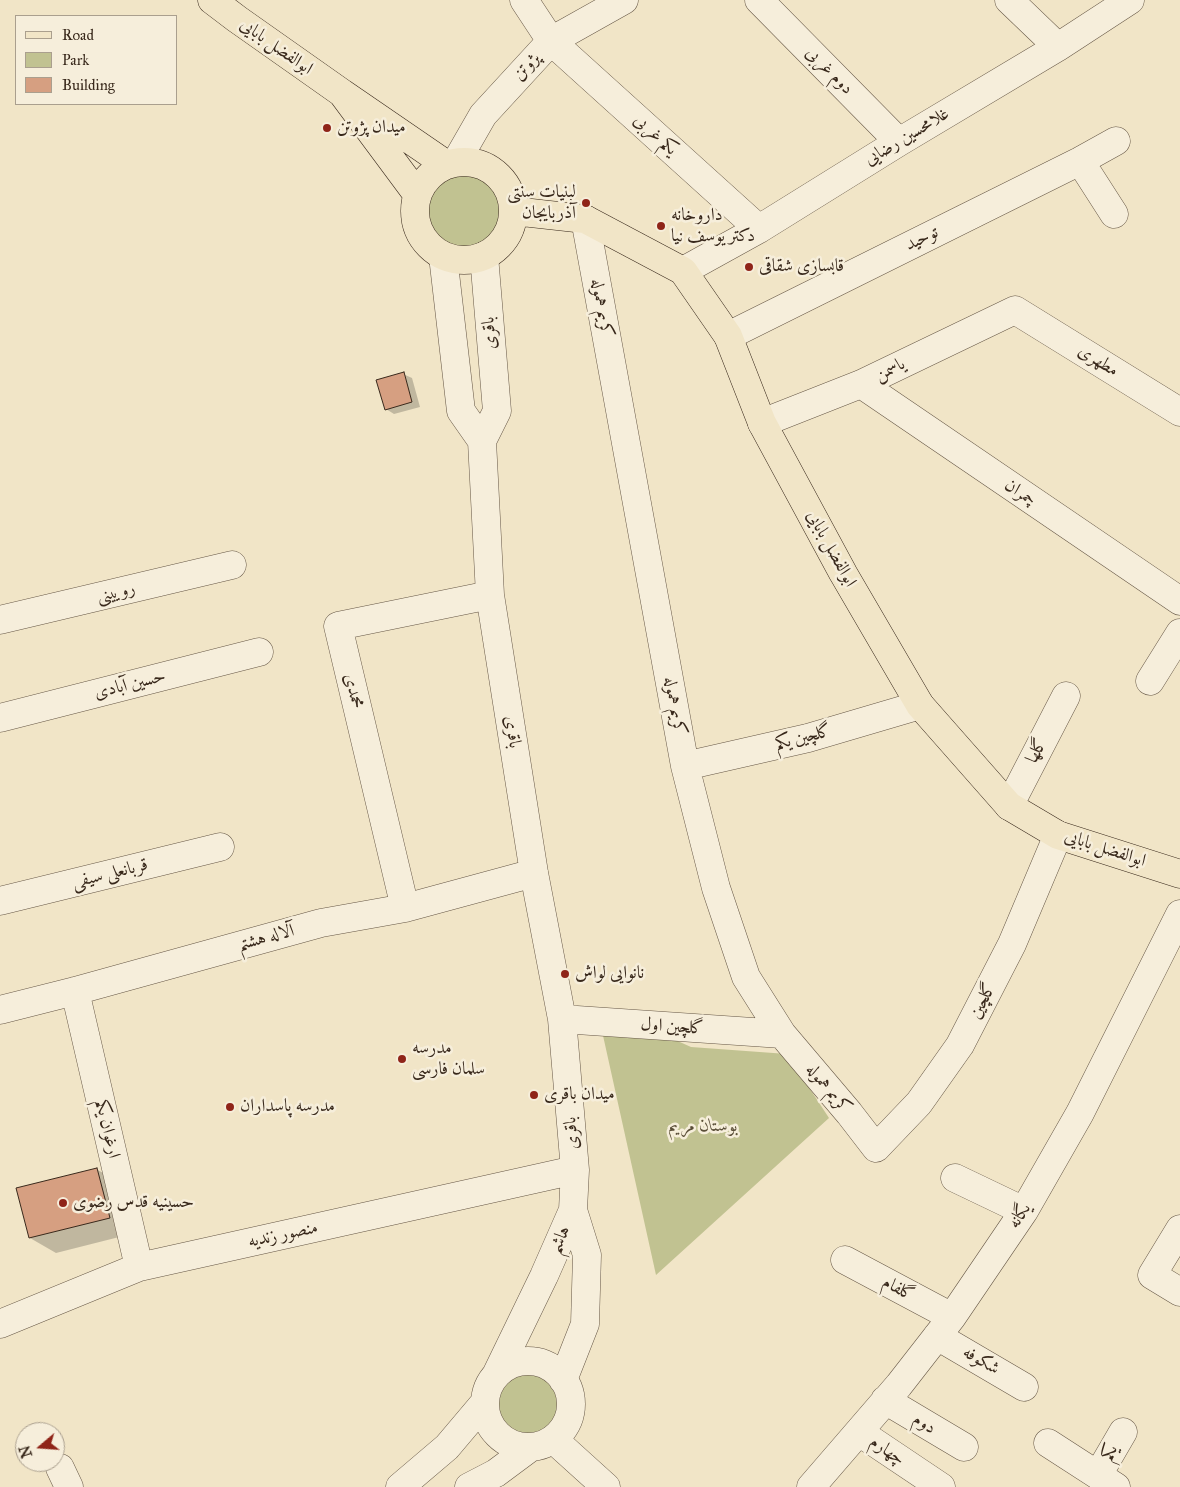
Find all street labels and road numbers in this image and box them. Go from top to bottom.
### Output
street label: ابوالفضل بابایی [235,14,317,80]
street label: دوم غربی [800,42,858,100]
street label: پژوتن [509,48,545,86]
street label: غلامحسین رضایی [861,103,953,171]
street label: یکم غربی [629,110,681,160]
street label: توحید [902,222,942,256]
street label: کریم هموله [585,277,617,339]
street label: باقری [478,316,502,350]
street label: مطهری [1074,340,1122,382]
street label: یاسمن [871,353,909,387]
street label: چمران [1000,475,1040,511]
street label: ابوالفضل بابایی [801,507,861,591]
street label: رویینی [95,578,137,608]
street label: حسین آبادی [92,666,168,704]
street label: محمدی [338,671,368,711]
street label: کریم هموله [658,675,690,737]
street label: باقری [499,714,525,750]
street label: گلچین یکم [773,721,833,755]
street label: گلها [1022,735,1052,767]
street label: ابوالفضل بابایی [1062,826,1148,872]
street label: قربانعلی سیفی [70,854,150,894]
street label: آلاله هشتم [235,920,297,956]
street label: گلچین [965,979,1001,1023]
street label: گلچین اول [640,1014,704,1040]
street label: کریم هموله [801,1059,855,1119]
street label: ارغوان یکم [90,1097,124,1161]
street label: باقری [560,1116,584,1150]
street label: یگانه [1004,1199,1036,1233]
street label: منصور زندیه [246,1217,320,1253]
street label: هاشم [544,1223,576,1257]
street label: گلفام [878,1272,918,1306]
street label: شکوفه [959,1342,1003,1380]
street label: دوم [908,1409,940,1439]
street label: چهارم [865,1431,909,1471]
street label: یکم [1097,1441,1123,1465]

